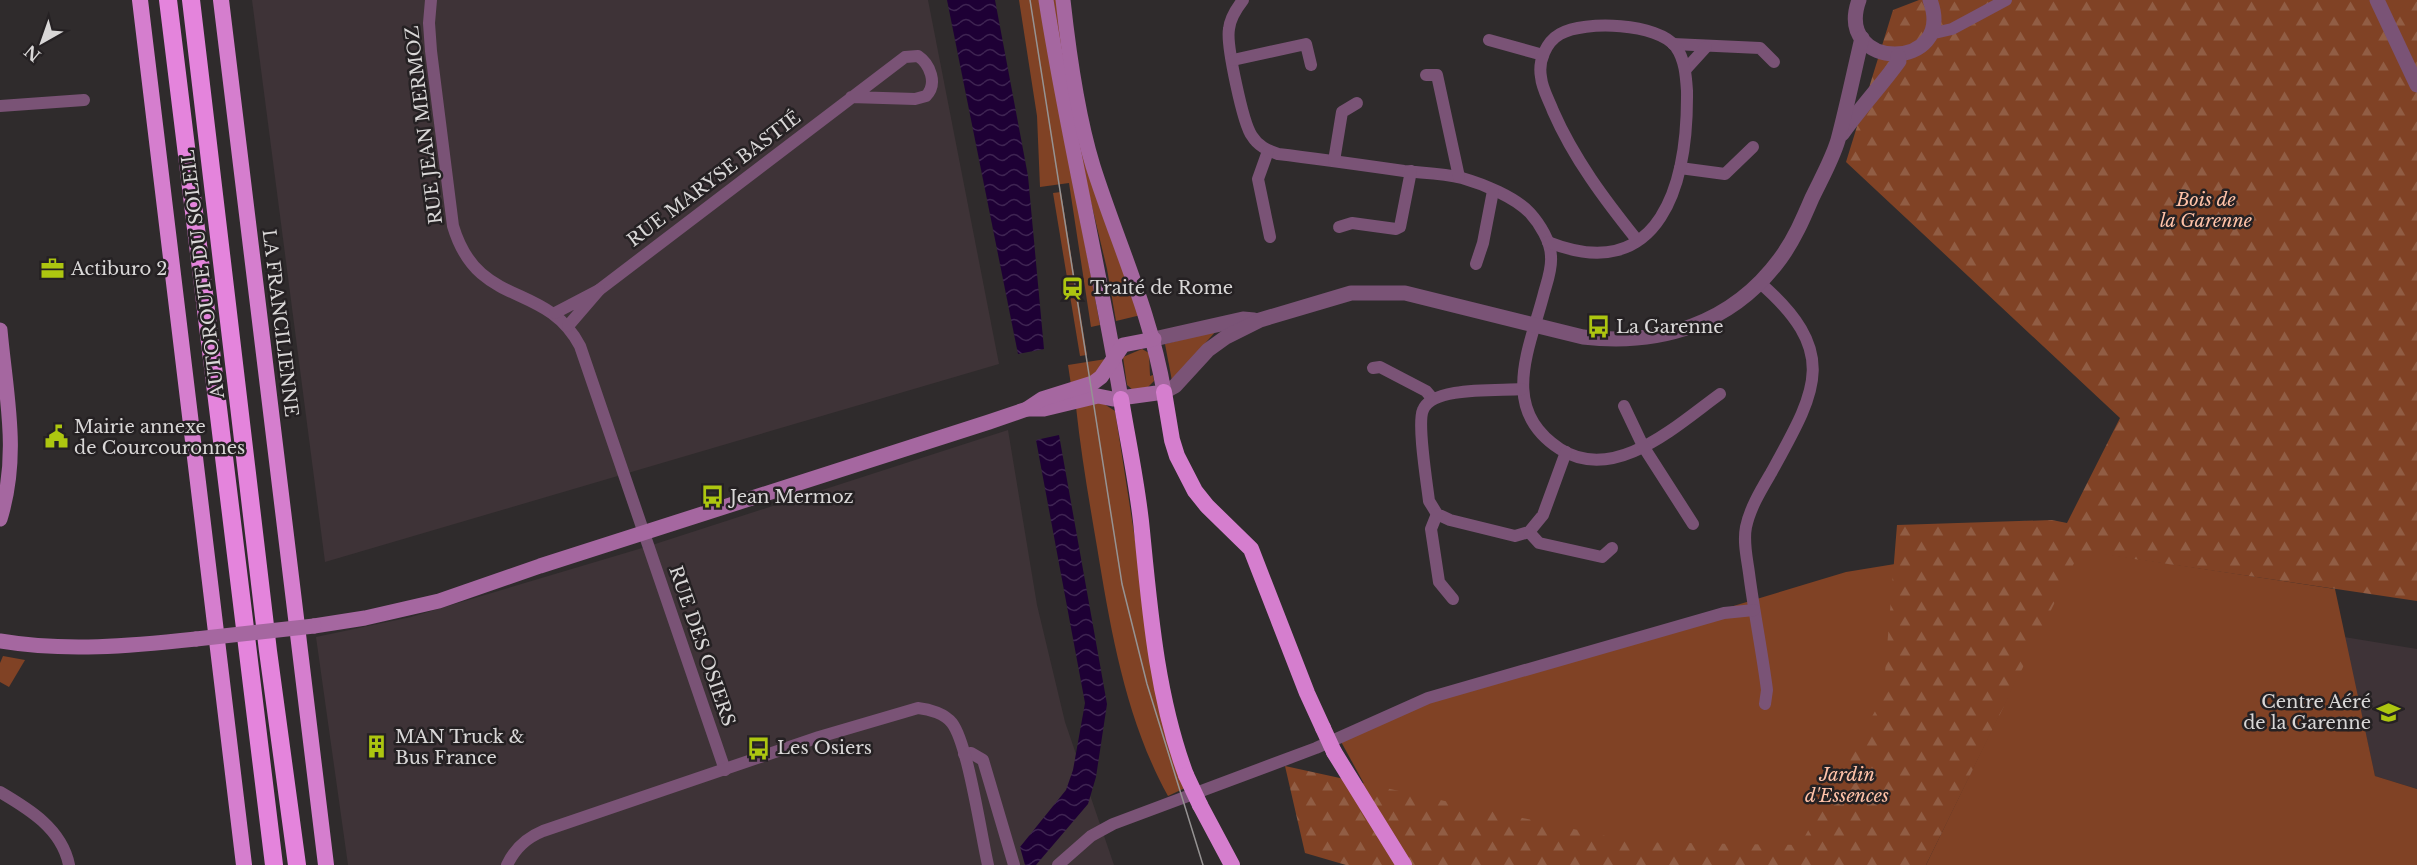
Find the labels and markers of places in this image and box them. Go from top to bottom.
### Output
office icon: Actiburo 2 [40,256,66,282]
place label: Actiburo 2 [70,258,167,280]
station icon: Traité de Rome [1059,275,1085,301]
place label: Traité de Rome [1090,277,1233,299]
bus stop icon: La Garenne [1585,314,1611,340]
place label: La Garenne [1616,316,1723,338]
place label: Mairie annexe de Courcouronnes [74,416,245,459]
public building icon: Mairie annexe de Courcouronnes [43,424,69,450]
bus stop icon: Jean Mermoz [699,484,725,510]
place label: Jean Mermoz [728,486,854,508]
place label: Centre Aéré de la Garenne [2243,691,2371,734]
school or university icon: Centre Aéré de la Garenne [2376,699,2402,725]
place label: MAN Truck & Bus France [395,726,525,769]
building icon: MAN Truck & Bus France [364,734,390,760]
bus stop icon: Les Osiers [746,735,772,761]
place label: Les Osiers [777,737,872,759]

